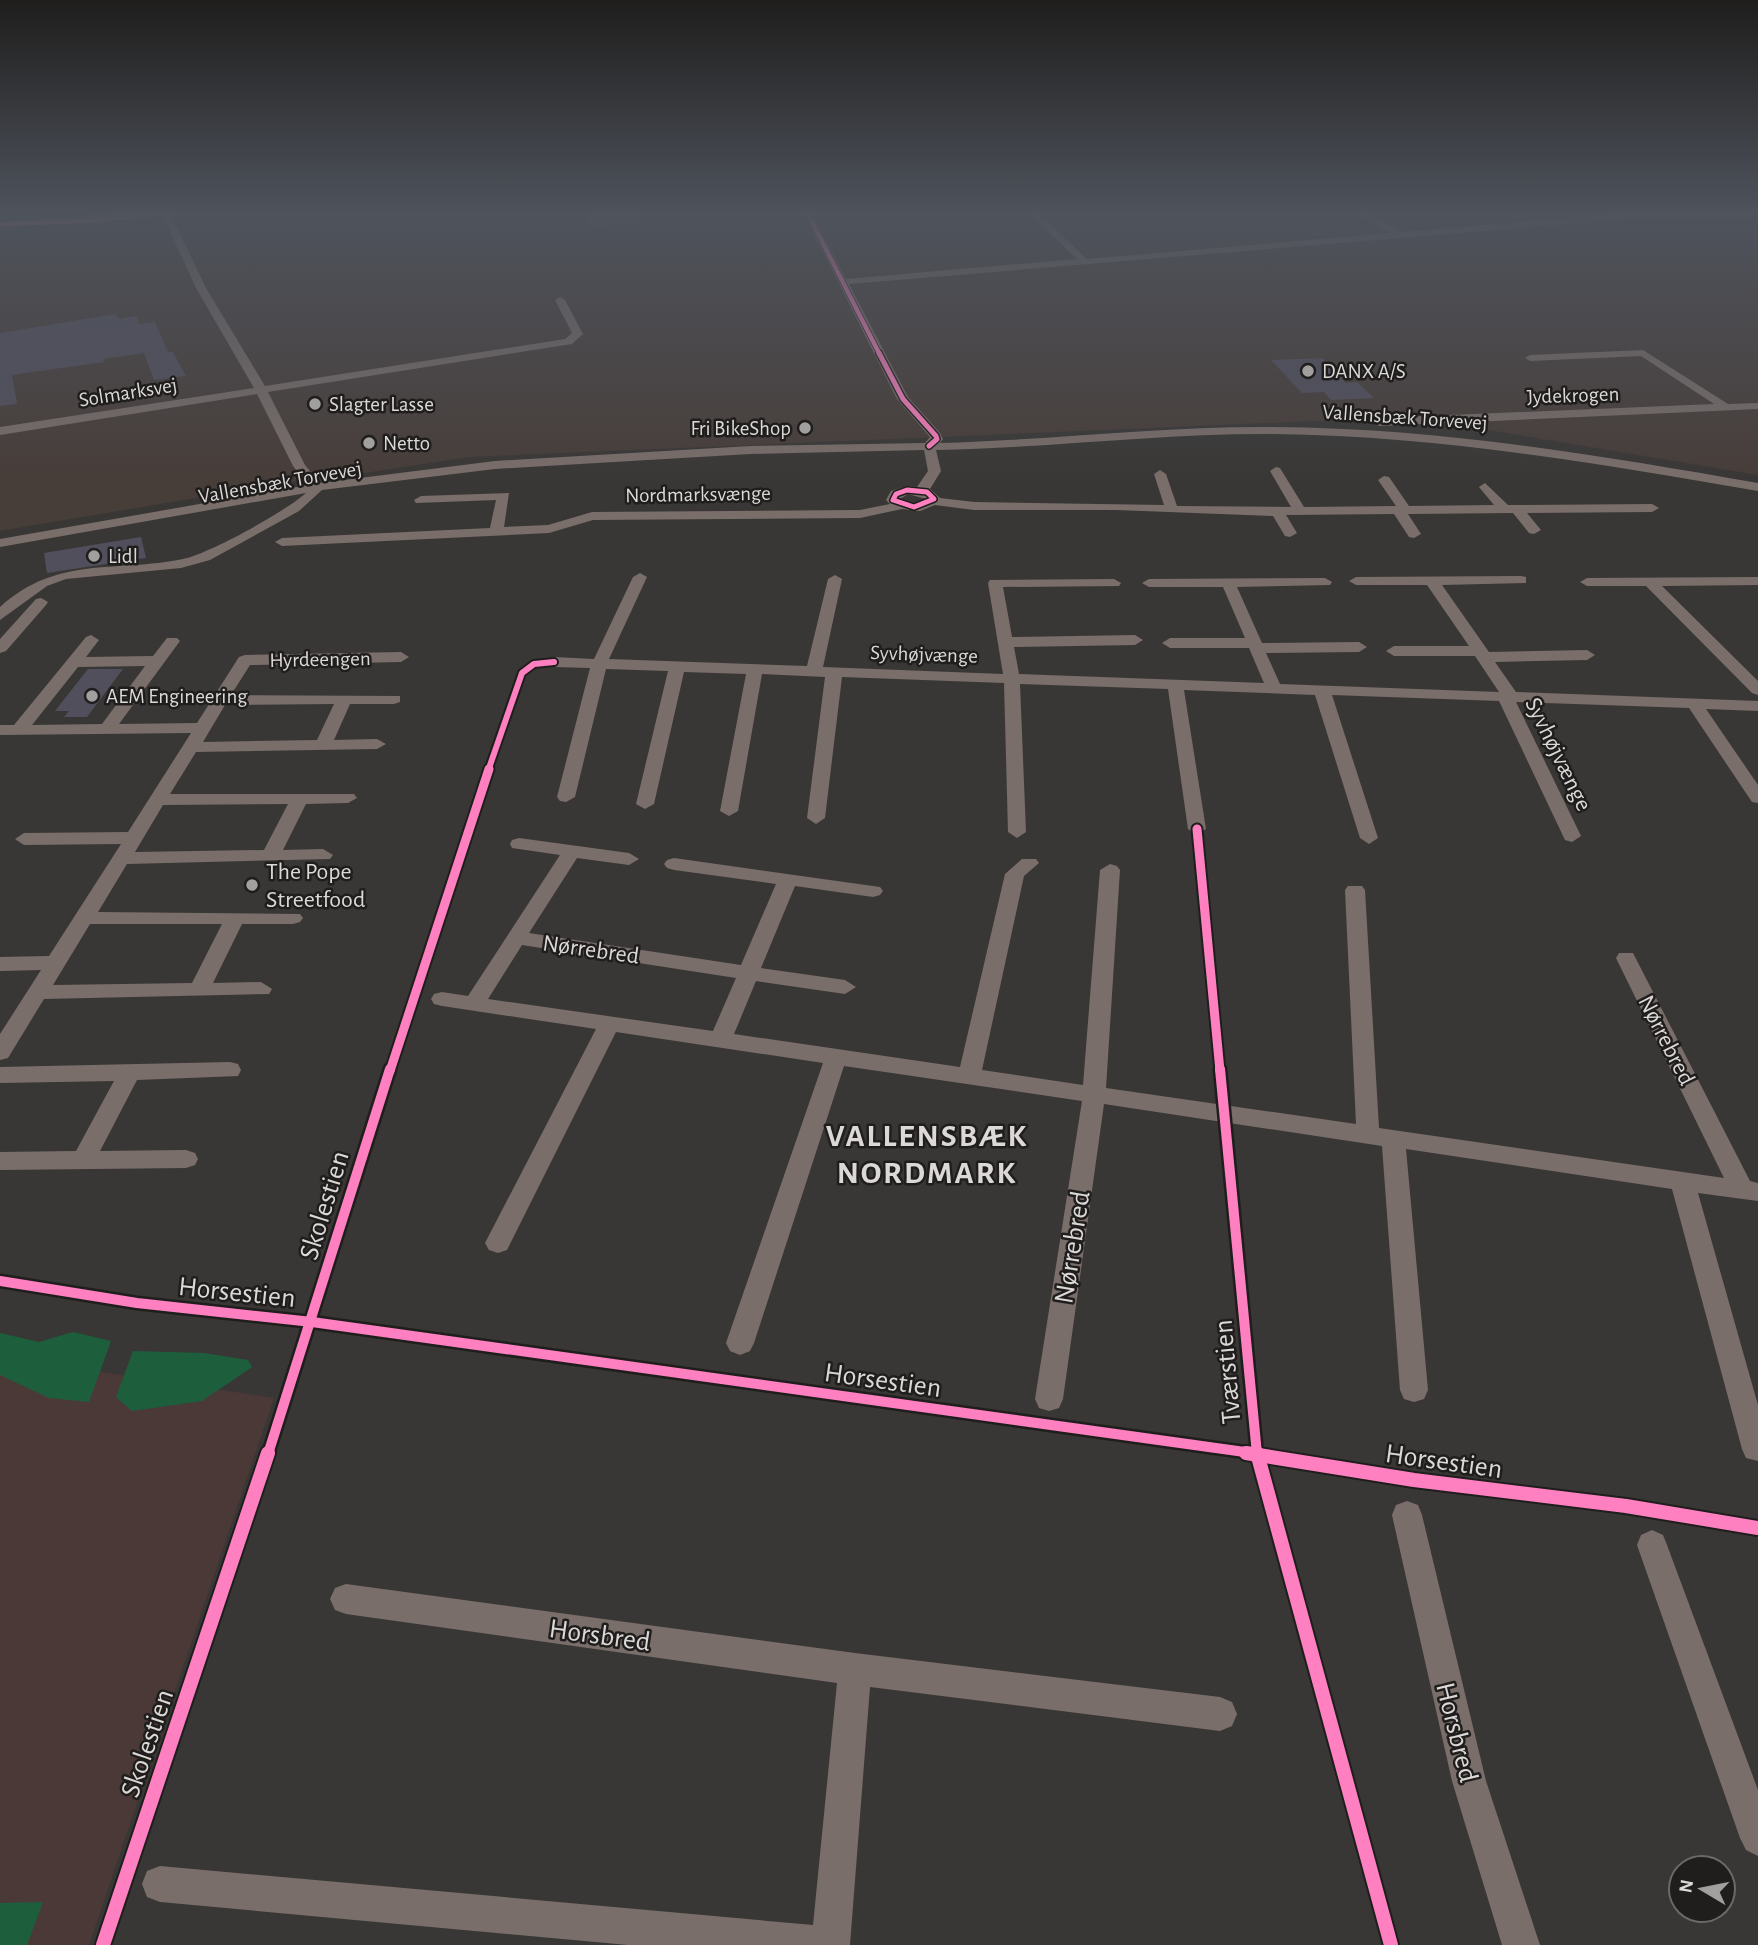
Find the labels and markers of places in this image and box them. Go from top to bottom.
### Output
place label: DANX A/S [1322,361,1406,382]
marker: DANX A/S [1300,363,1316,379]
place label: Slagter Lasse [329,394,434,415]
marker: Slagter Lasse [307,396,323,412]
place label: Fri BikeShop [690,418,791,439]
marker: Fri BikeShop [797,420,813,436]
place label: Netto [383,433,430,454]
marker: Netto [361,435,377,451]
place label: Lidl [108,546,138,567]
marker: Lidl [86,548,102,564]
place label: AEM Engineering [106,686,248,707]
marker: AEM Engineering [84,688,100,704]
place label: The Pope Streetfood [266,860,365,912]
marker: The Pope Streetfood [244,877,260,893]

